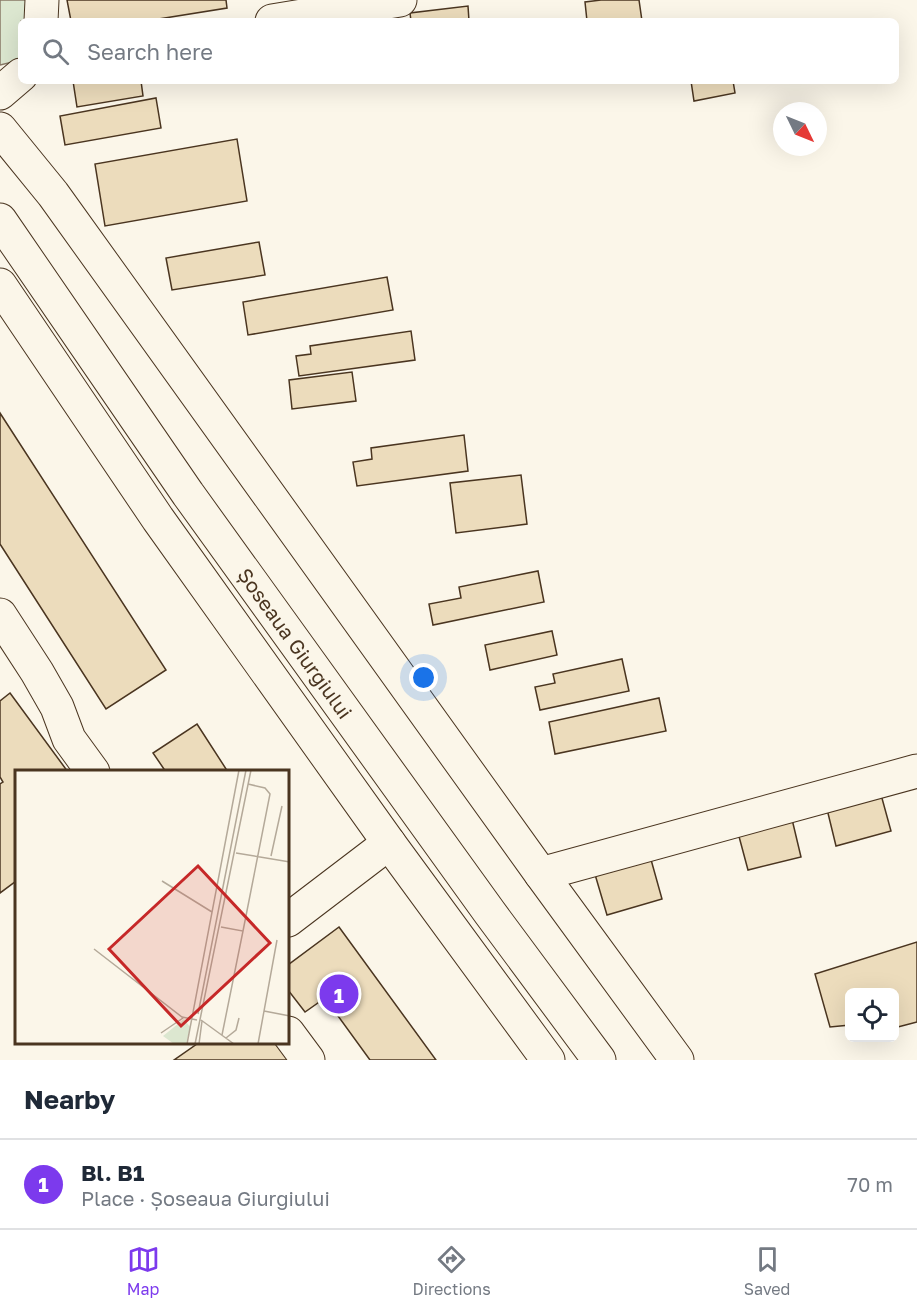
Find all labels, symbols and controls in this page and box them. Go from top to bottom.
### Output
search box [18,18,899,84]
icon: search [39,35,72,68]
text: Search here [87,38,213,65]
north arrow [773,102,827,156]
street label: Șoseaua Giurgiului [232,563,358,723]
your location [409,663,438,692]
inset map [15,770,290,1045]
pin: 1 [320,972,358,1016]
map controls [845,988,899,1042]
button: locate [845,988,899,1042]
text: Nearby [24,1084,115,1115]
text: Bl. B1 [81,1159,144,1186]
text: 1 [38,1172,49,1196]
text: 70 m [847,1172,893,1196]
text: Place · Șoseaua Giurgiului [81,1186,330,1210]
tab: Map [127,1243,160,1299]
tab: Directions [413,1243,491,1299]
tab: Saved [744,1243,790,1299]

